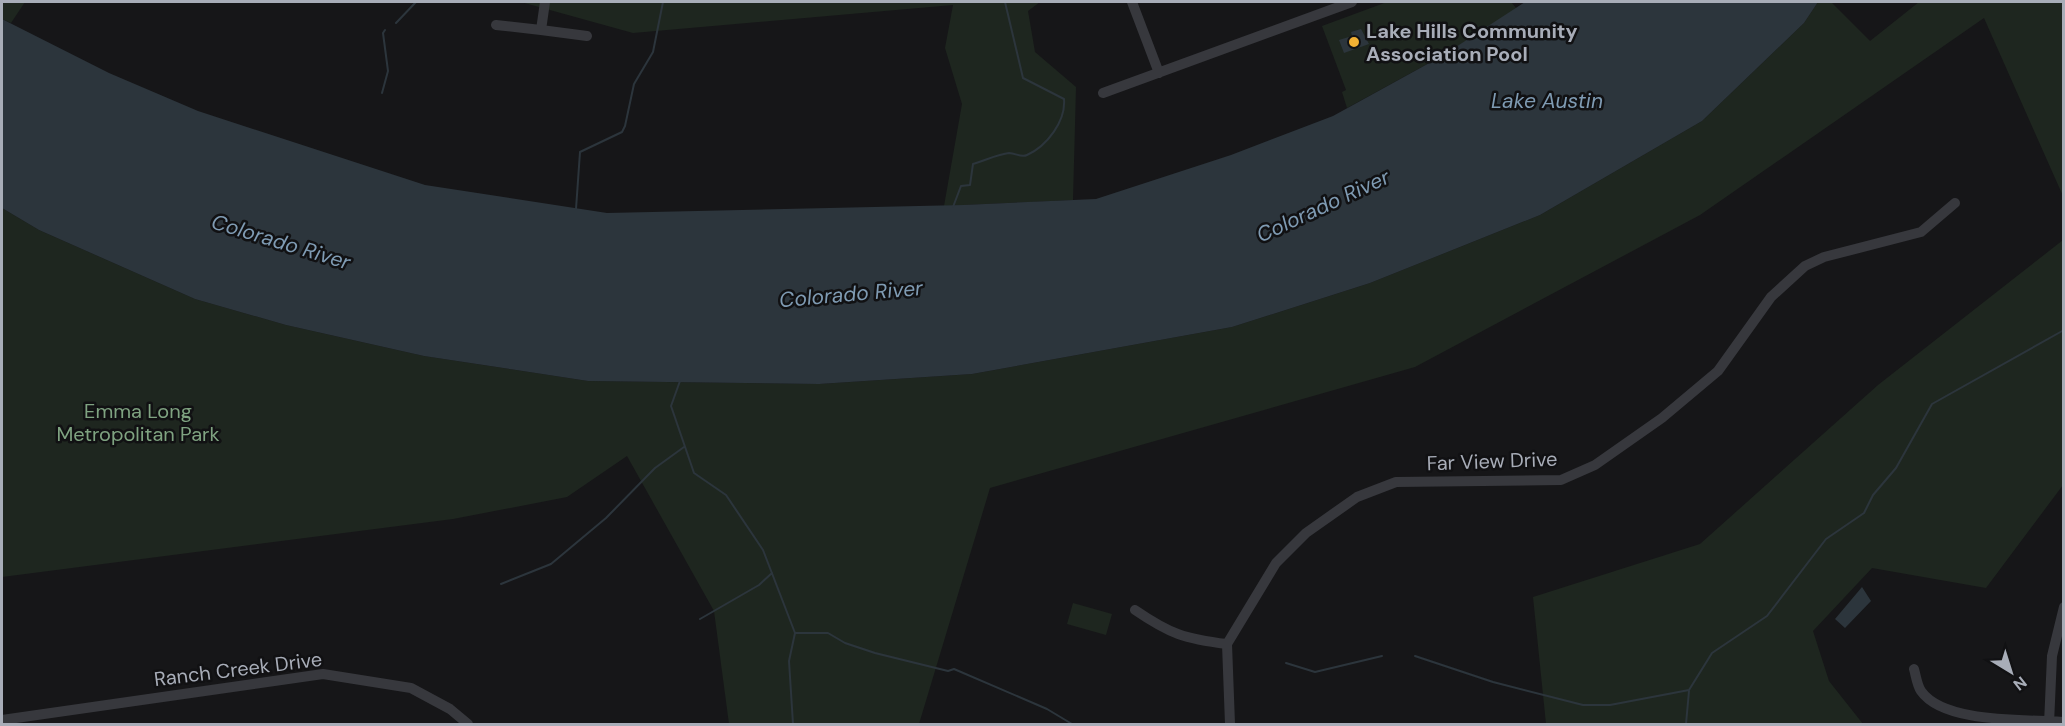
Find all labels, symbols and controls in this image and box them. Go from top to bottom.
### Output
place label: Lake Hills Community Association Pool [1366,18,1578,67]
marker: Lake Hills Community Association Pool [1347,35,1361,49]
water label: Lake Austin [1491,87,1603,115]
water label: Colorado River [1252,162,1395,249]
water label: Colorado River [208,208,355,277]
water label: Colorado River [778,274,925,314]
park label: Emma Long Metropolitan Park [56,398,220,447]
street label: Far View Drive [1426,446,1558,476]
north arrow [1981,642,2041,702]
street label: Ranch Creek Drive [153,646,323,692]
text: N [2009,672,2031,695]

